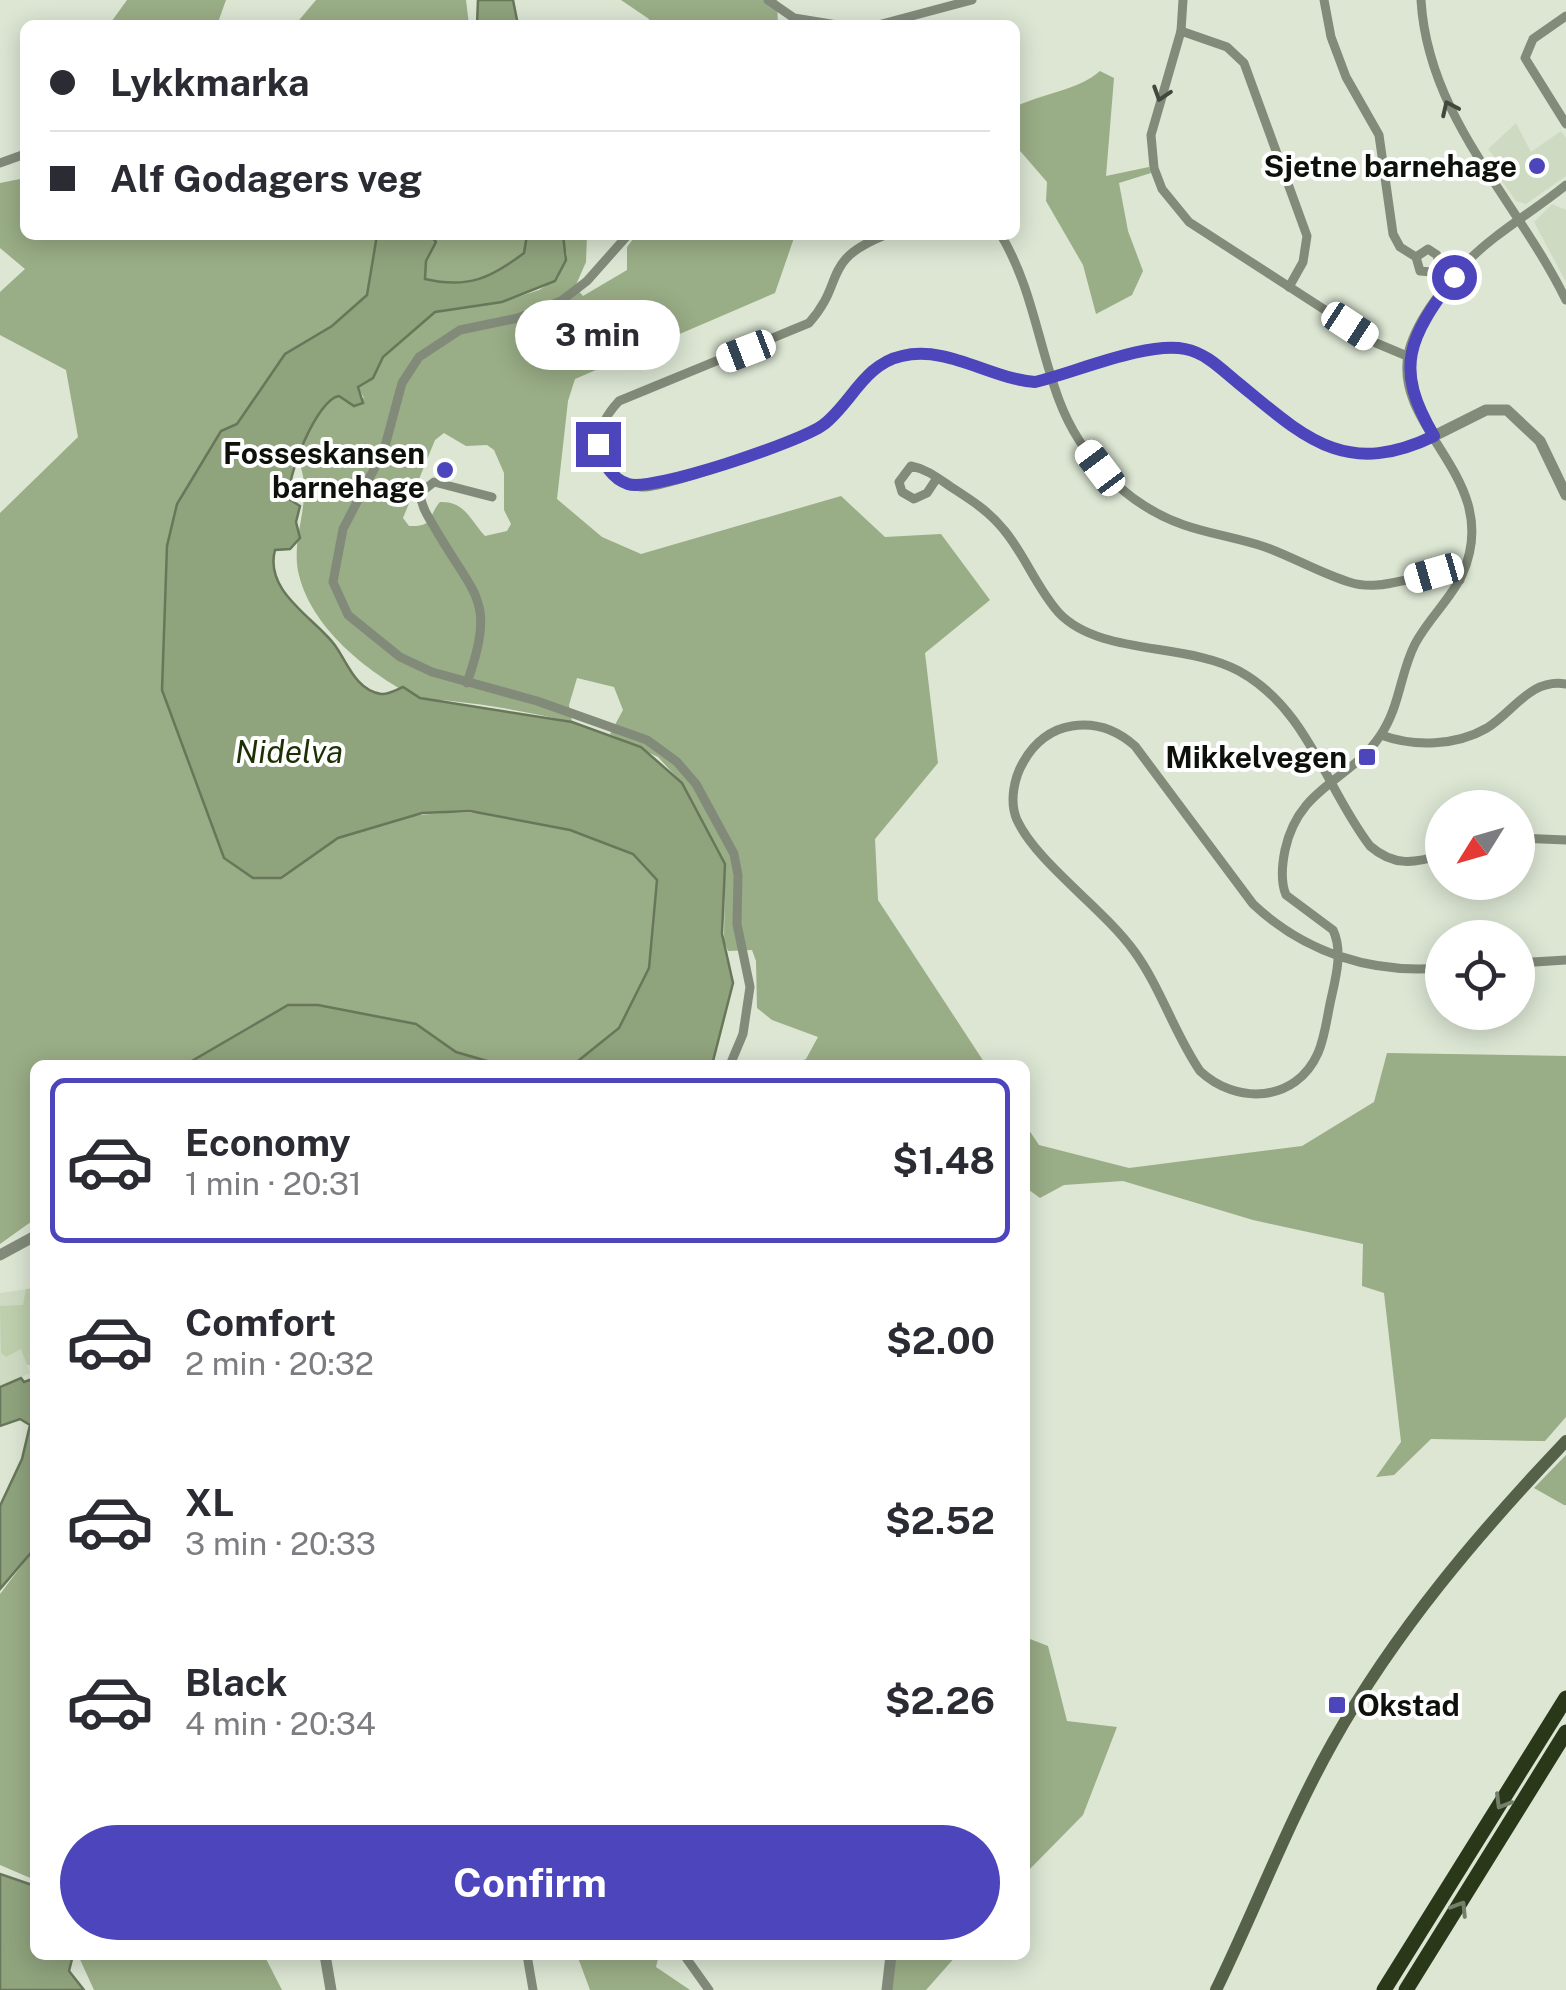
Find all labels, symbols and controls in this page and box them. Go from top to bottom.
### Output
text: Lykkmarka [110,60,310,105]
one-way arrow [1152,85,1173,102]
one-way arrow [1441,100,1461,118]
place label: Sjetne barnehage [1264,148,1517,184]
marker: Sjetne barnehage [1526,155,1548,177]
text: Alf Godagers veg [110,156,422,201]
route start [1432,255,1477,300]
car [1317,297,1383,355]
callout: 3 min [516,299,680,369]
text: 3 min [555,316,640,353]
car [713,326,779,376]
route end [576,422,621,467]
place label: Fosseskansen barnehage [223,435,425,505]
car [1070,435,1130,501]
marker: Fosseskansen barnehage [434,459,456,481]
car [1401,550,1467,596]
water label: Nidelva [235,733,343,770]
place label: Mikkelvegen [1165,739,1347,775]
marker: Mikkelvegen [1356,746,1378,768]
north arrow [1425,790,1535,900]
map controls [1425,790,1535,1030]
button: locate [1425,920,1535,1030]
icon: car [65,1116,155,1206]
text: Economy [185,1120,351,1165]
text: $1.48 [892,1138,995,1183]
text: 1 min · 20:31 [185,1165,362,1202]
icon: car [65,1296,155,1386]
text: Comfort [185,1300,336,1345]
text: $2.00 [886,1318,995,1363]
text: 2 min · 20:32 [185,1345,374,1382]
icon: car [65,1476,155,1566]
text: XL [185,1480,234,1525]
text: $2.52 [885,1498,995,1543]
text: 3 min · 20:33 [185,1525,376,1562]
icon: car [65,1656,155,1746]
text: Black [185,1660,288,1705]
text: $2.26 [885,1678,995,1723]
place label: Okstad [1357,1687,1460,1723]
marker: Okstad [1326,1694,1348,1716]
text: 4 min · 20:34 [185,1705,376,1742]
one-way arrow [1495,1791,1514,1809]
button: Confirm [60,1825,1000,1940]
one-way arrow [1447,1901,1466,1919]

